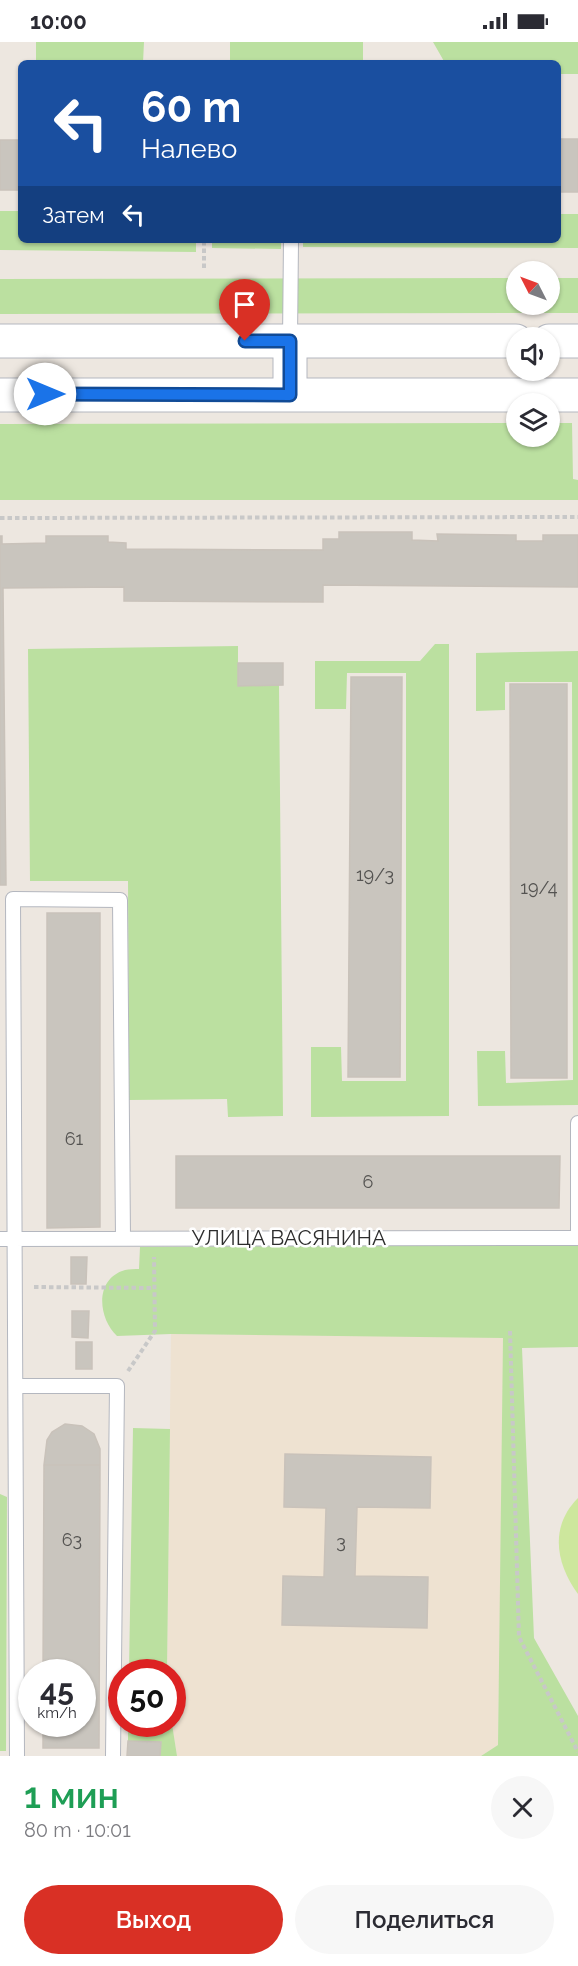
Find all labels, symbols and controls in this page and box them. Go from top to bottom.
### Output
text: 10:00 [30,8,87,34]
text: 60 m [141,83,241,132]
icon: left [42,84,120,162]
text: Налево [141,133,237,164]
icon: left [117,198,150,231]
text: Затем [42,202,105,228]
north arrow [506,261,560,315]
map controls [506,261,560,447]
pin [219,279,270,341]
icon: arrive [228,288,261,321]
button: sound [506,327,560,381]
position arrow [13,362,77,426]
button: layers [506,393,560,447]
house number: 19/3 [356,864,394,885]
house number: 19/4 [520,877,558,898]
house number: 61 [65,1128,84,1149]
house number: 6 [363,1171,374,1192]
street label: УЛИЦА ВАСЯНИНА [192,1225,386,1250]
house number: 63 [62,1529,82,1550]
house number: 3 [336,1531,346,1552]
speed limit sign: 50 [108,1659,186,1737]
text: 45 [40,1673,74,1708]
text: km/h [37,1704,77,1722]
text: 1 мин [24,1774,119,1816]
button: close [491,1776,554,1839]
text: 80 m · 10:01 [24,1818,131,1842]
button: Выход [24,1885,283,1954]
button: Поделиться [295,1885,554,1954]

